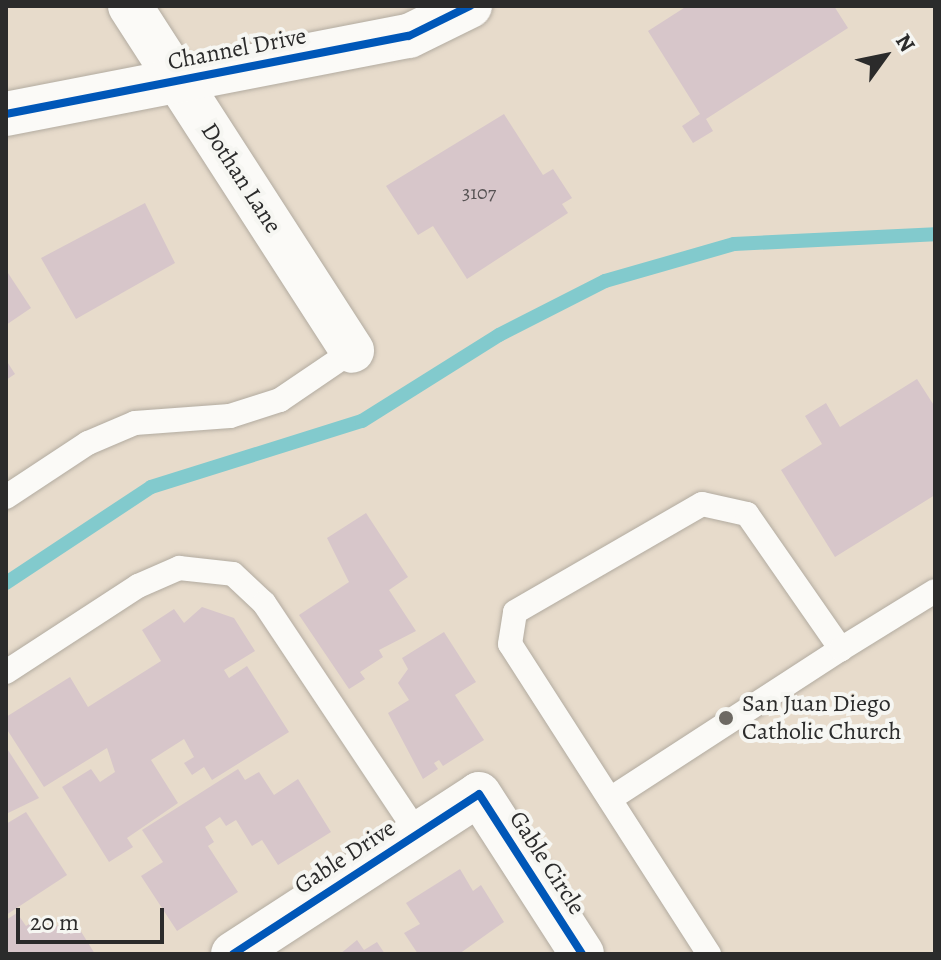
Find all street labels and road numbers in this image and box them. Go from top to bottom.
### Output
street label: Channel Drive [165,21,309,77]
street label: Dothan Lane [195,117,287,239]
street label: Gable Circle [503,806,591,920]
street label: Gable Drive [289,814,401,900]

